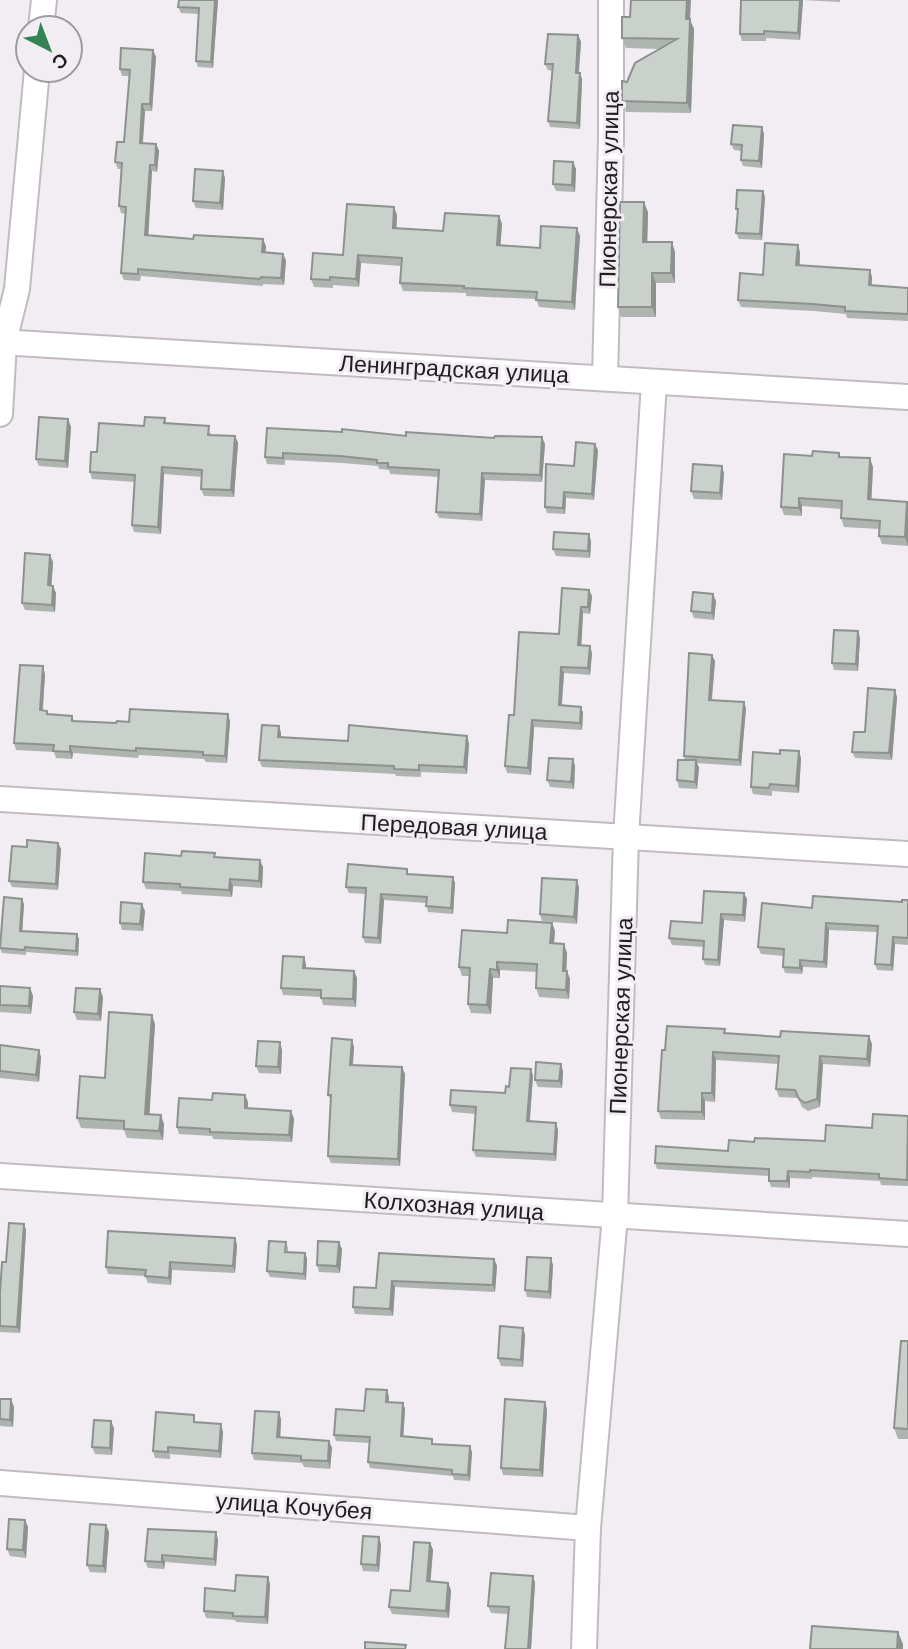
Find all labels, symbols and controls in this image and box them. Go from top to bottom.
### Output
north arrow [14,14,84,84]
text: С [46,47,74,75]
street label: Пионерская улица [592,90,626,288]
street label: Ленинградская улица [338,348,570,390]
street label: Передовая улица [360,807,548,847]
street label: Пионерская улица [603,917,639,1115]
street label: Колхозная улица [363,1185,545,1227]
street label: улица Кочубея [215,1486,373,1526]

